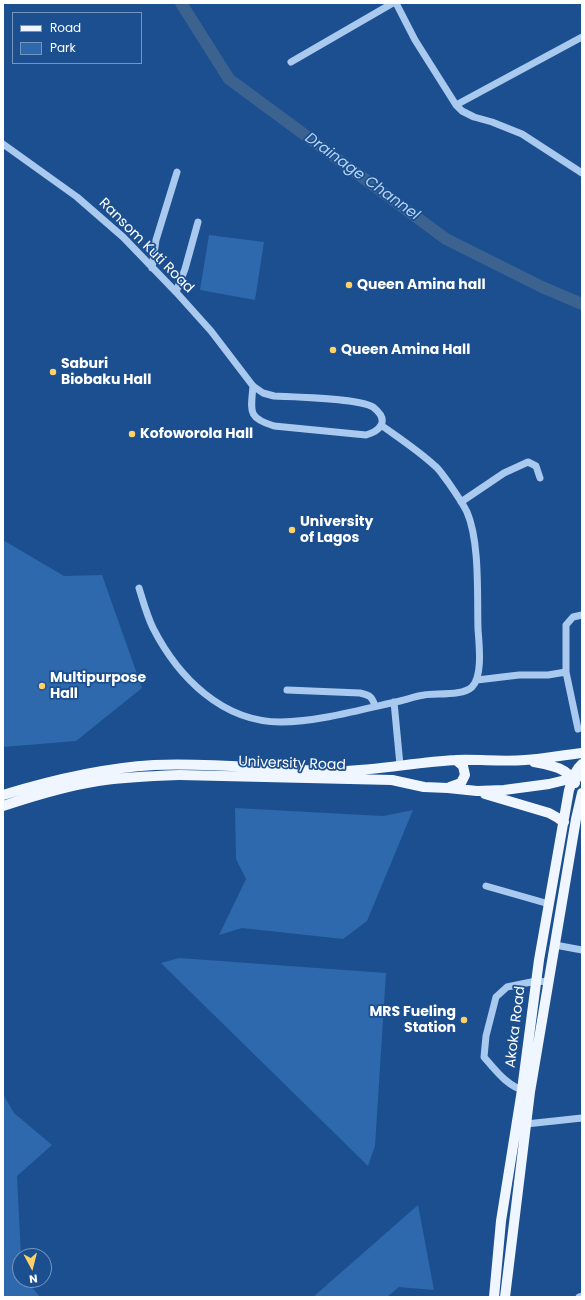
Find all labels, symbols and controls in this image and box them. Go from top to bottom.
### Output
legend [12,12,142,64]
text: Road [50,19,81,36]
text: Park [50,39,76,56]
water label: Drainage Channel [301,129,423,225]
street label: Ransom Kuti Road [95,195,197,297]
place label: Queen Amina hall [357,277,486,293]
marker: Queen Amina hall [344,280,354,290]
place label: Queen Amina Hall [341,342,470,358]
marker: Queen Amina Hall [328,345,338,355]
place label: Saburi Biobaku Hall [61,356,151,388]
marker: Saburi Biobaku Hall [48,367,58,377]
place label: Kofoworola Hall [140,426,253,442]
marker: Kofoworola Hall [127,429,137,439]
place label: University of Lagos [300,514,373,546]
marker: University of Lagos [287,525,297,535]
place label: Multipurpose Hall [50,670,146,702]
marker: Multipurpose Hall [37,681,47,691]
street label: University Road [238,754,346,774]
street label: Akoka Road [503,985,529,1069]
place label: MRS Fueling Station [370,1004,456,1036]
marker: MRS Fueling Station [459,1015,469,1025]
north arrow [12,1248,52,1288]
text: N [28,1270,38,1287]

